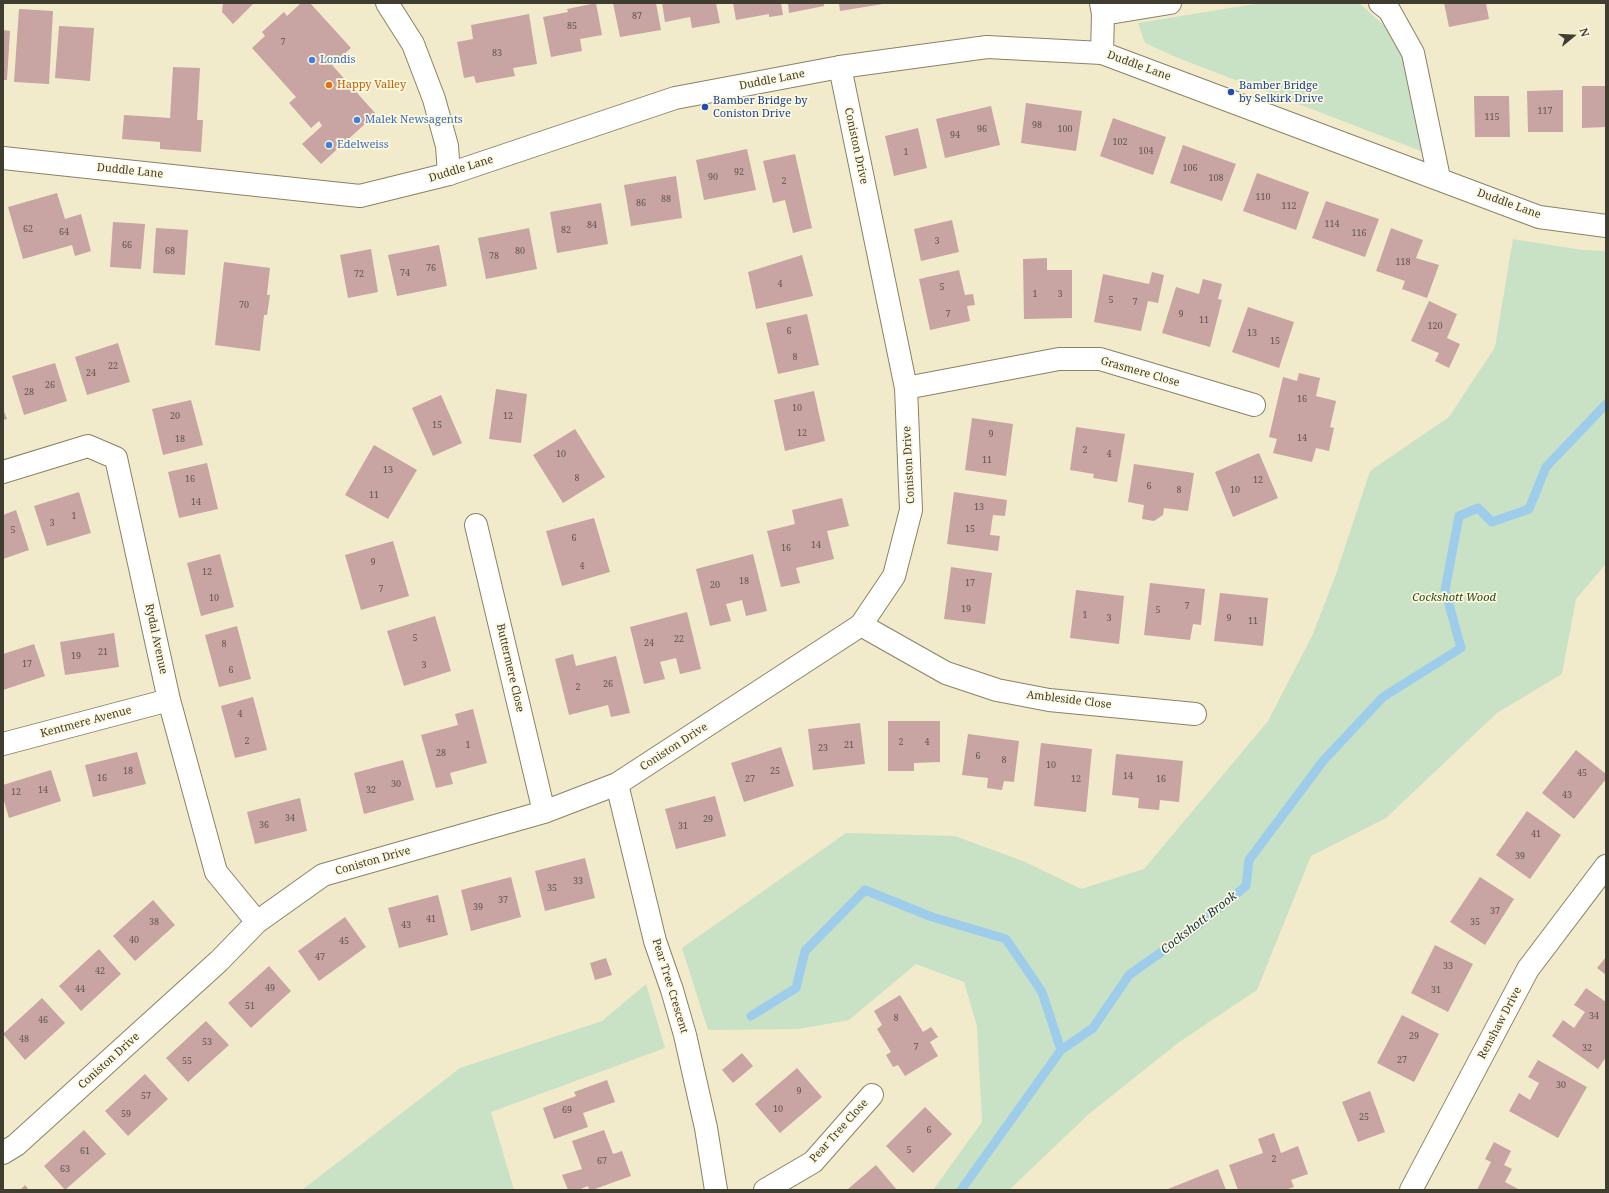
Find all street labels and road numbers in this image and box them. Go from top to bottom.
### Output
street label: Duddle Lane [1105,48,1173,84]
street label: Duddle Lane [738,67,806,93]
street label: Coniston Drive [841,107,871,185]
street label: Duddle Lane [427,153,495,185]
street label: Duddle Lane [96,161,164,181]
street label: Duddle Lane [1475,186,1543,222]
street label: Grasmere Close [1099,354,1181,390]
street label: Coniston Drive [900,426,918,504]
street label: Rydal Avenue [142,603,170,675]
street label: Buttermere Close [493,622,527,714]
street label: Ambleside Close [1026,688,1112,712]
street label: Kentmere Avenue [39,703,133,741]
street label: Coniston Drive [638,720,710,774]
street label: Coniston Drive [334,844,412,878]
street label: Pear Tree Crescent [649,937,691,1035]
street label: Renshaw Drive [1475,985,1525,1061]
street label: Coniston Drive [76,1030,142,1092]
street label: Pear Tree Close [807,1097,871,1165]

